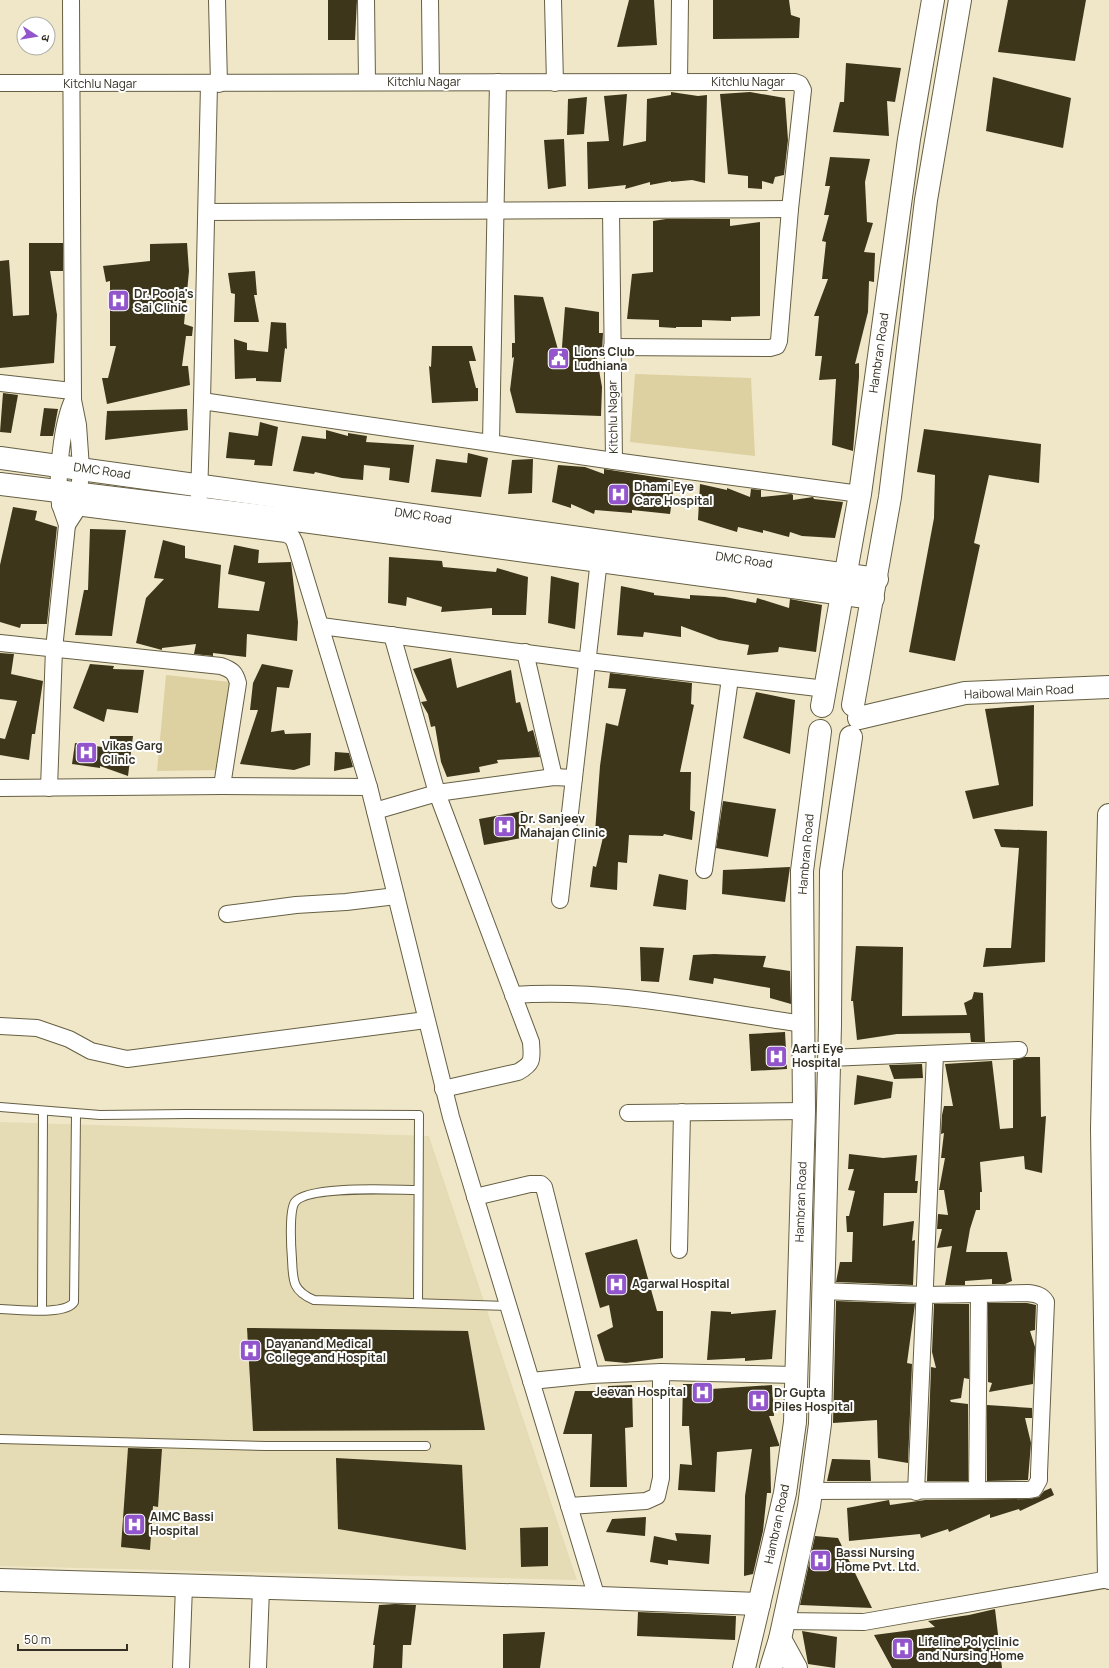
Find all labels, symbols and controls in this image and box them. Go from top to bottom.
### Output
north arrow [16,16,56,56]
text: उ [38,33,54,43]
street label: Kitchlu Nagar [387,73,461,90]
street label: Kitchlu Nagar [711,73,785,90]
street label: Kitchlu Nagar [63,75,137,92]
place label: Dr. Pooja's Sai Clinic [134,285,194,316]
hospital icon: Dr. Pooja's Sai Clinic [106,288,132,314]
street label: Hambran Road [864,312,893,394]
place label: Lions Club Ludhiana [574,343,635,374]
public building icon: Lions Club Ludhiana [545,346,571,372]
street label: Kitchlu Nagar [603,379,622,454]
street label: DMC Road [72,458,132,483]
place label: Dhami Eye Care Hospital [634,478,713,509]
hospital icon: Dhami Eye Care Hospital [606,481,632,507]
street label: DMC Road [393,503,453,528]
street label: DMC Road [714,547,774,572]
street label: Haibowal Main Road [964,680,1074,703]
place label: Vikas Garg Clinic [102,737,163,768]
hospital icon: Vikas Garg Clinic [74,740,100,766]
place label: Dr. Sanjeev Mahajan Clinic [520,810,605,841]
hospital icon: Dr. Sanjeev Mahajan Clinic [491,813,517,839]
street label: Hambran Road [794,813,817,895]
place label: Aarti Eye Hospital [792,1040,843,1071]
hospital icon: Aarti Eye Hospital [763,1043,789,1069]
street label: Hambran Road [791,1161,810,1243]
hospital icon: Agarwal Hospital [603,1271,629,1297]
place label: Agarwal Hospital [632,1275,730,1292]
place label: Dayanand Medical College and Hospital [266,1335,386,1366]
hospital icon: Dayanand Medical College and Hospital [237,1338,263,1364]
hospital icon: Jeevan Hospital [689,1379,715,1405]
place label: Jeevan Hospital [594,1383,686,1400]
place label: Dr Gupta Piles Hospital [774,1384,853,1415]
hospital icon: Dr Gupta Piles Hospital [745,1387,771,1413]
street label: Hambran Road [760,1483,793,1565]
place label: AIMC Bassi Hospital [150,1508,214,1539]
hospital icon: AIMC Bassi Hospital [121,1511,147,1537]
place label: Bassi Nursing Home Pvt. Ltd. [836,1544,920,1575]
hospital icon: Bassi Nursing Home Pvt. Ltd. [807,1547,833,1573]
scale bar [18,1626,127,1652]
text: 50 m [24,1631,51,1648]
place label: Lifeline Polyclinic and Nursing Home [918,1633,1024,1664]
hospital icon: Lifeline Polyclinic and Nursing Home [890,1636,916,1662]

